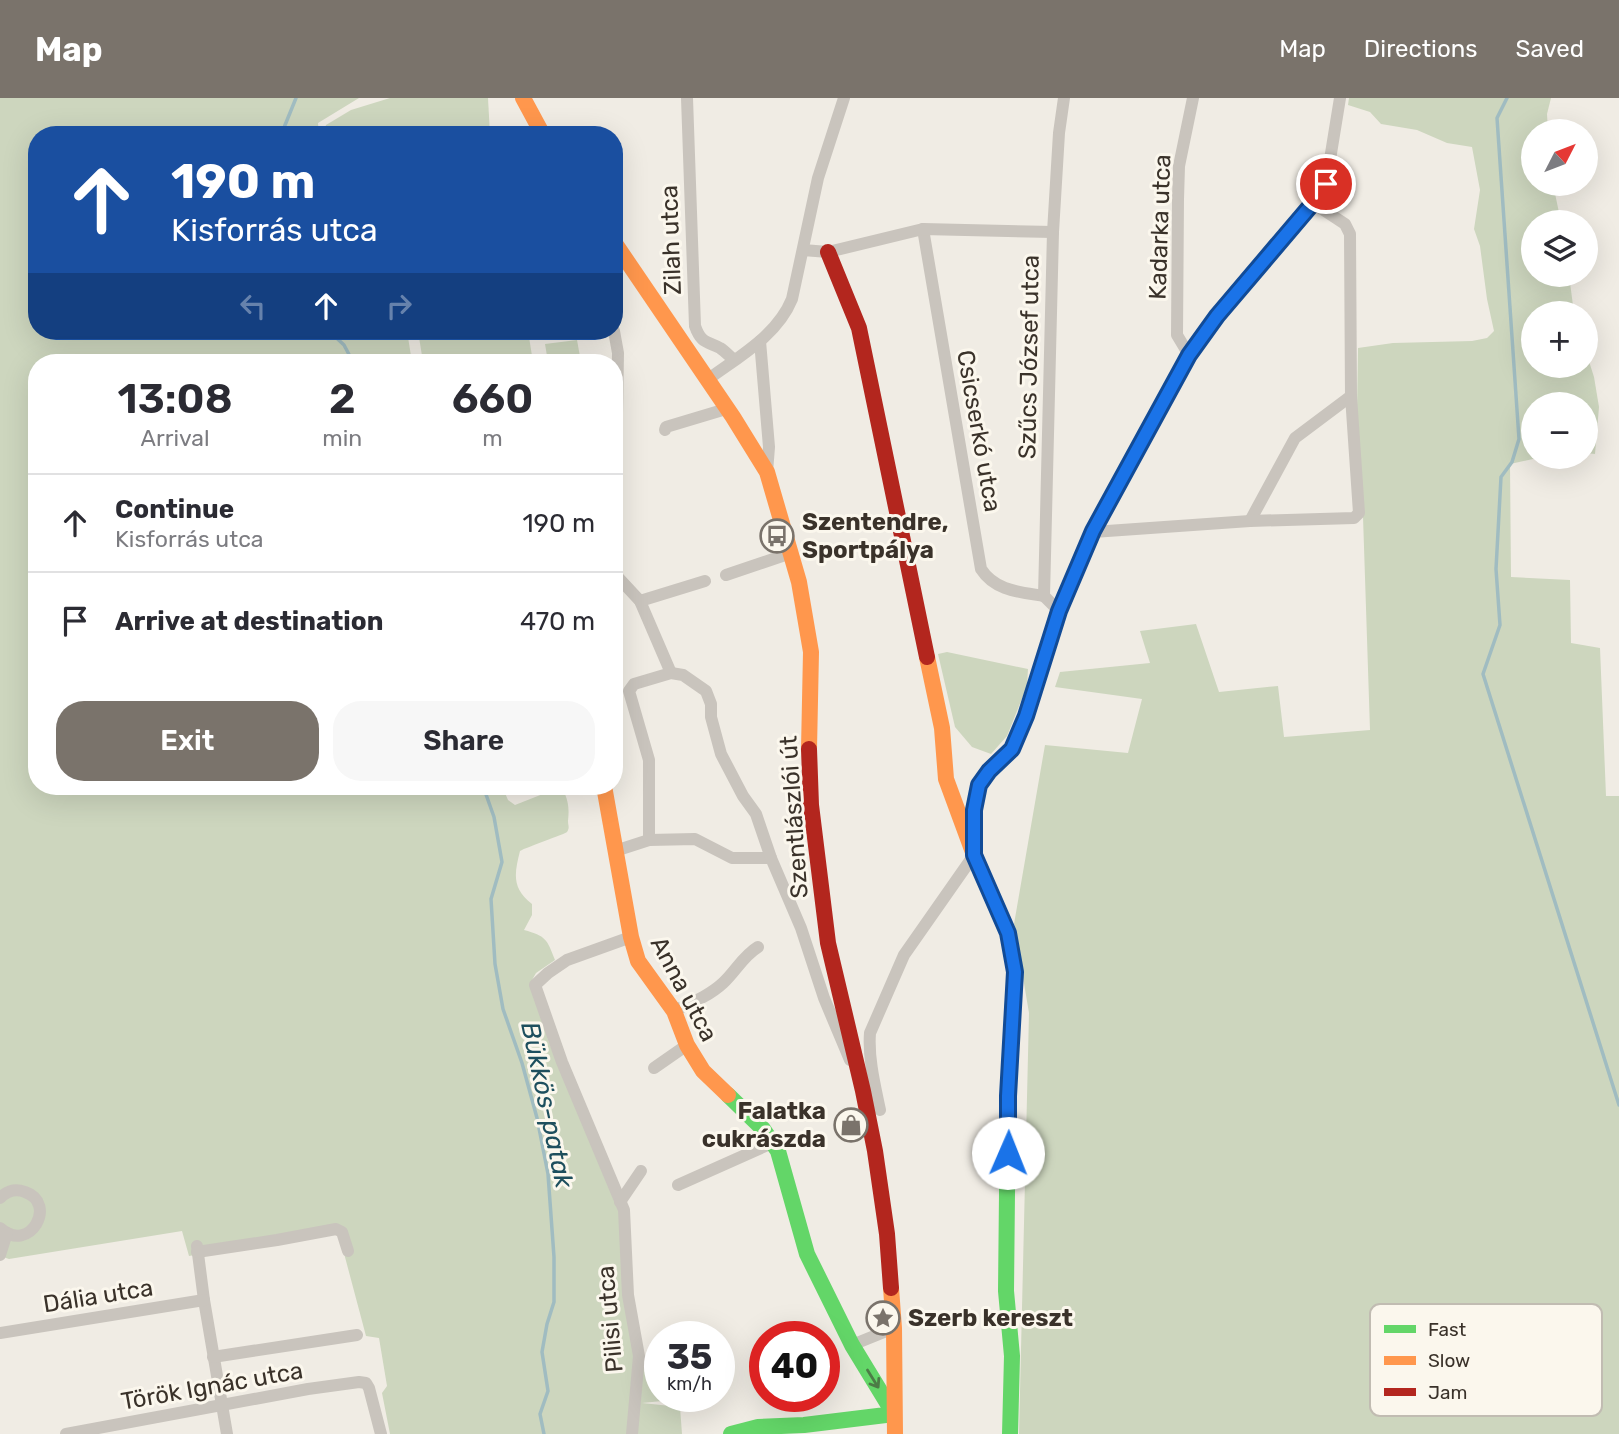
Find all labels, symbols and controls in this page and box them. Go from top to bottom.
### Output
text: Map [35,30,103,69]
text: Map [1279,35,1326,63]
text: Directions [1364,35,1477,63]
text: Saved [1515,35,1584,63]
north arrow [1521,119,1598,196]
map controls [1521,119,1598,469]
text: 190 m [171,152,315,210]
icon: ahead [56,154,147,245]
street label: Kadarka utca [1143,154,1177,300]
pin [1296,154,1356,214]
icon: arrive [1307,165,1345,203]
street label: Zilah utca [655,184,687,296]
button: layers [1521,210,1598,287]
text: Kisforrás utca [171,211,378,249]
street label: Szűcs József utca [1013,255,1045,459]
icon: left [234,287,272,325]
icon: ahead [307,287,345,325]
icon: right [380,287,418,325]
button: + [1521,301,1598,378]
street label: Csicserkó utca [951,348,1007,514]
text: 13:08 [118,374,233,424]
text: 2 [329,374,356,424]
text: 660 [452,374,533,424]
button: − [1521,392,1598,469]
text: Arrival [141,424,210,452]
text: min [322,424,362,452]
text: m [482,424,503,452]
text: Continue [115,494,234,525]
icon: ahead [56,504,94,542]
text: 190 m [522,508,595,539]
place label: Szentendre, Sportpálya [802,508,948,564]
bus stop icon: Szentendre, Sportpálya [758,517,796,555]
text: Kisforrás utca [115,525,264,553]
icon: arrive [56,602,94,640]
text: Arrive at destination [115,606,383,637]
text: 470 m [520,606,595,637]
button: Exit [56,701,319,781]
button: Share [333,701,595,781]
street label: Szentlászlói út [774,735,814,899]
street label: Anna utca [645,932,723,1046]
water label: Bükkös-patak [514,1019,580,1191]
place label: Falatka cukrászda [702,1097,826,1153]
shop icon: Falatka cukrászda [832,1106,870,1144]
position arrow [971,1116,1045,1190]
street label: Pilisi utca [591,1264,629,1374]
street label: Dália utca [41,1273,155,1319]
place icon: Szerb kereszt [864,1299,902,1337]
place label: Szerb kereszt [908,1304,1073,1332]
legend [1370,1304,1602,1416]
text: Fast [1428,1318,1467,1341]
speed limit sign: 40 [749,1321,840,1412]
text: 35 [667,1336,712,1378]
text: Slow [1428,1349,1470,1372]
street label: Török Ignác utca [119,1356,305,1416]
one-way arrow [867,1369,881,1389]
text: km/h [667,1373,712,1395]
text: Jam [1428,1381,1467,1404]

